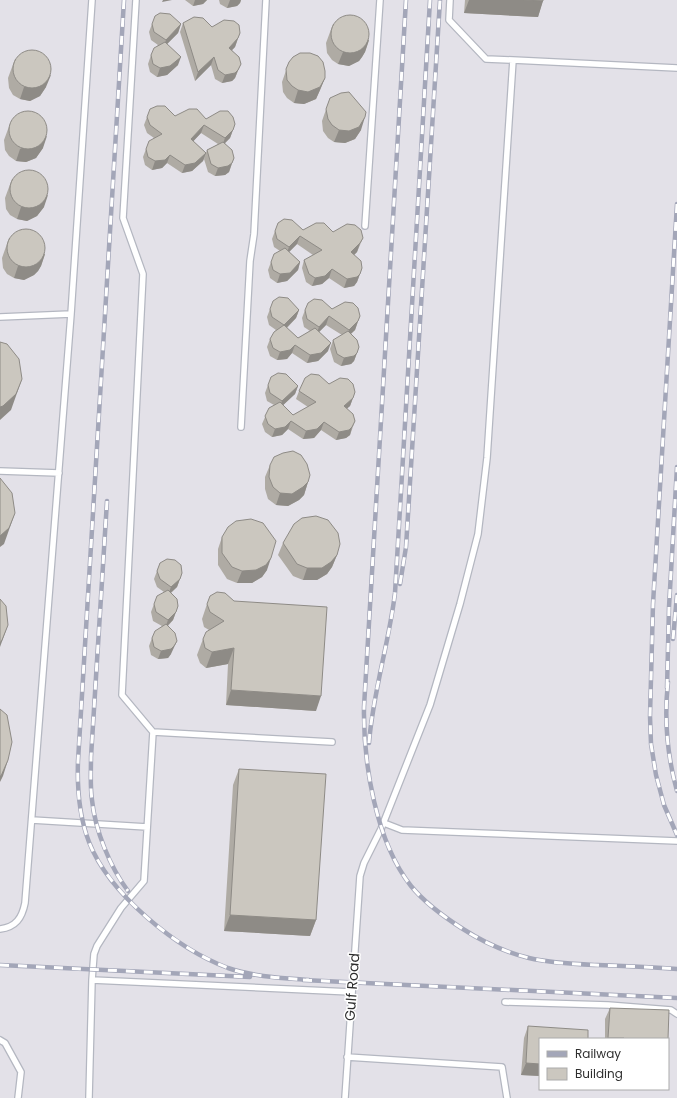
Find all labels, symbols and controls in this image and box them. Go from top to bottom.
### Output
street label: Gulf Road [340,952,364,1022]
legend [539,1038,669,1090]
text: Railway [575,1045,621,1062]
text: Building [575,1065,623,1082]

